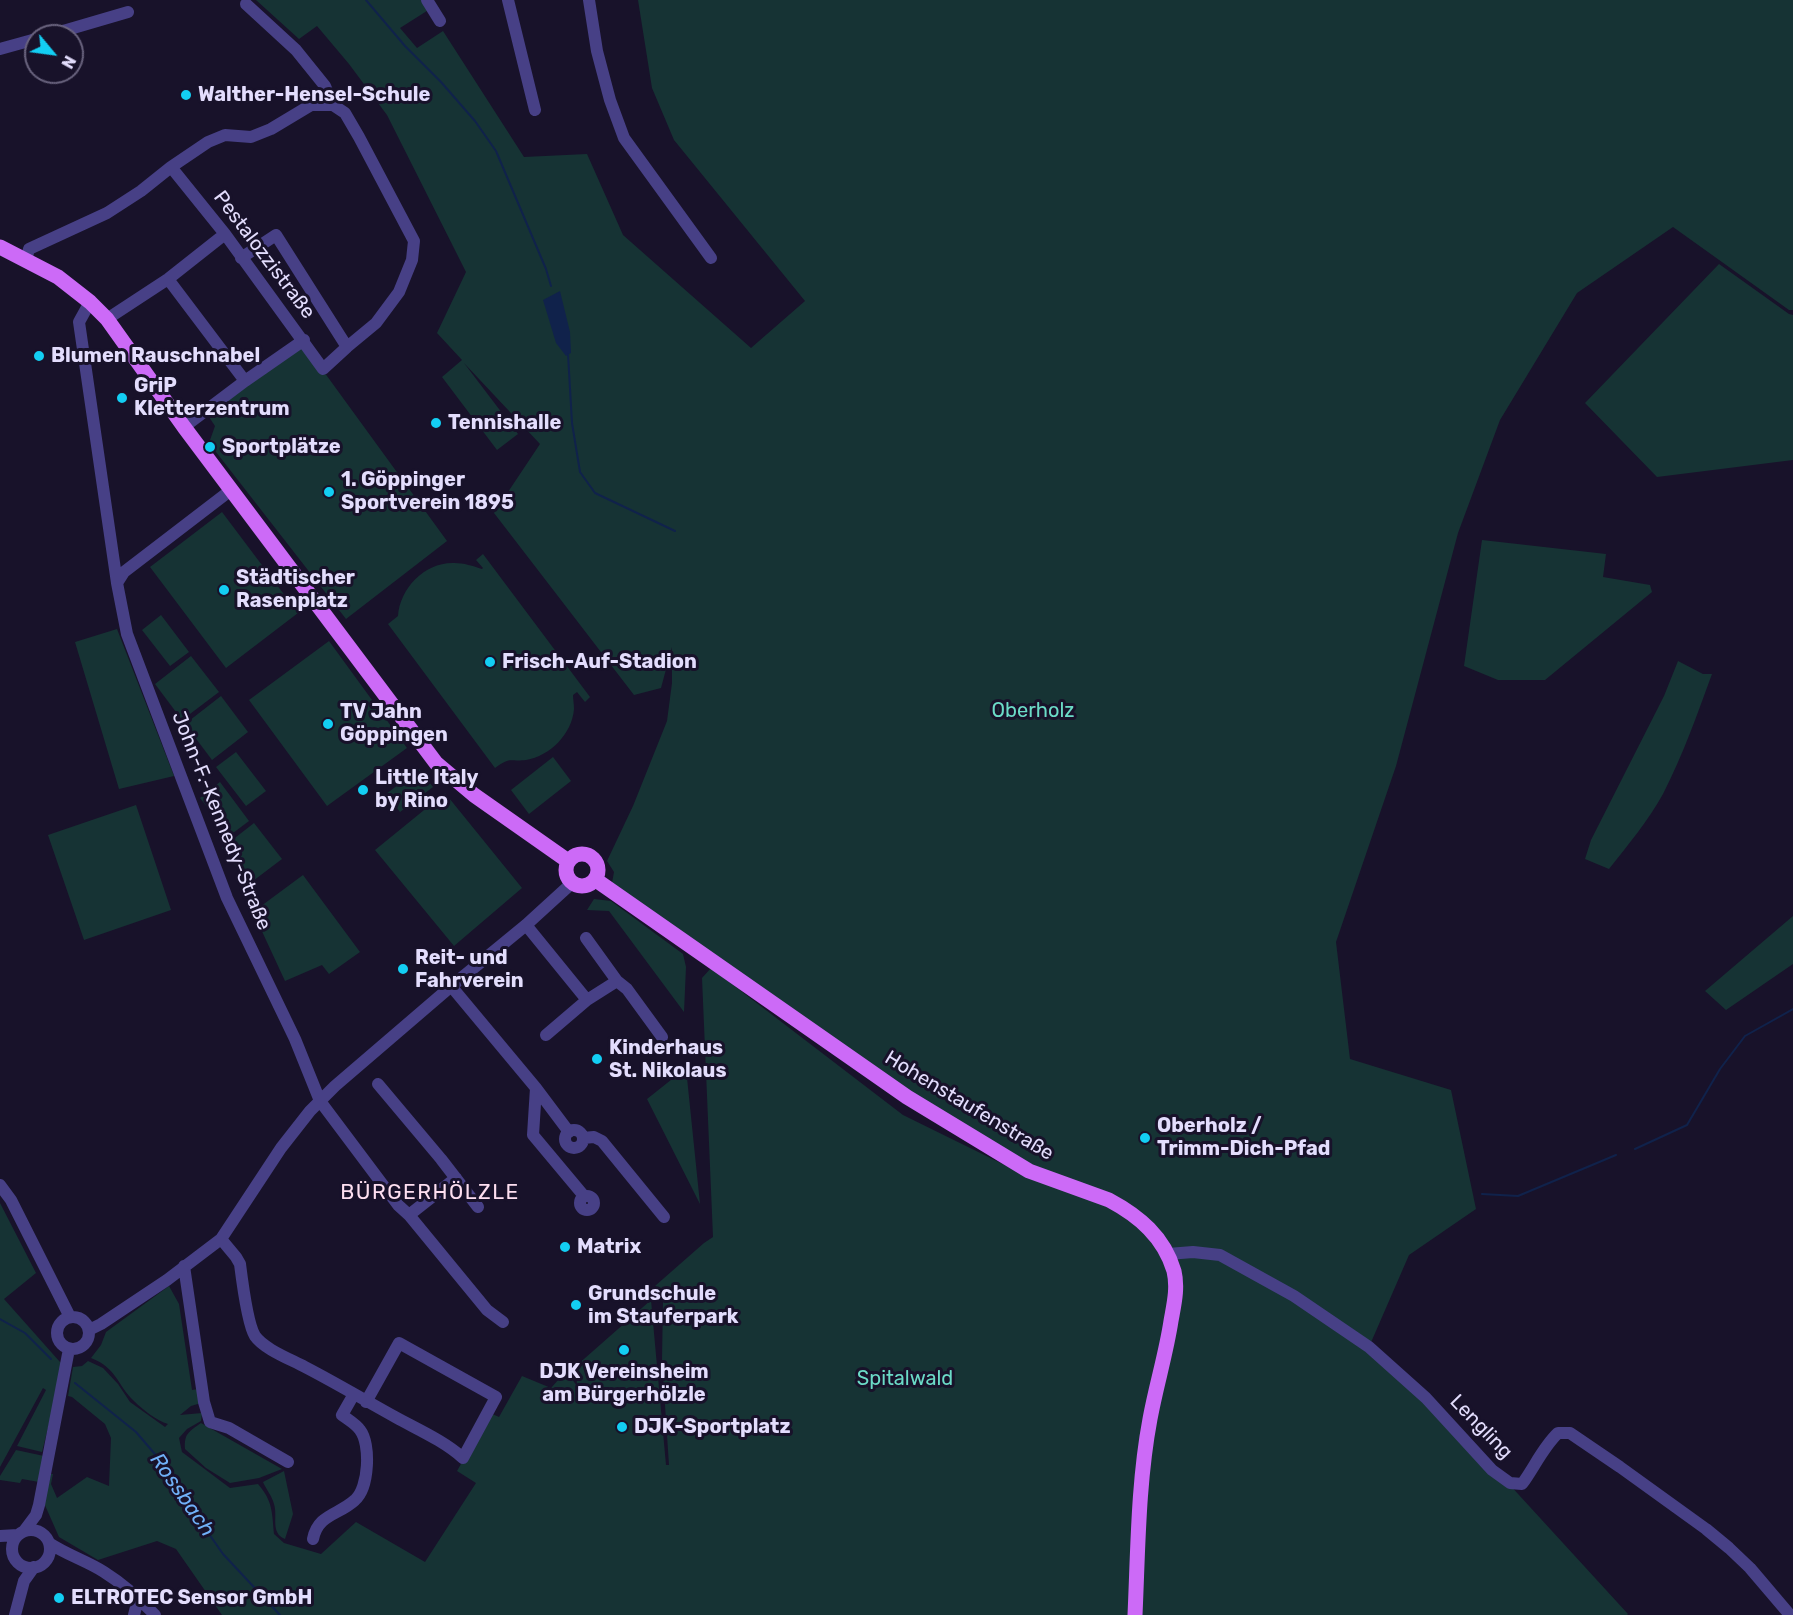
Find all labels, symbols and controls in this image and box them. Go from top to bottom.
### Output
north arrow [24,24,84,84]
text: N [57,52,80,72]
place label: Walther-Hensel-Schule [198,83,430,107]
marker: Walther-Hensel-Schule [179,88,193,102]
street label: Pestalozzistraße [208,186,320,324]
place label: Blumen Rauschnabel [51,344,260,368]
marker: Blumen Rauschnabel [32,349,46,363]
place label: GriP Kletterzentrum [134,374,290,421]
marker: GriP Kletterzentrum [115,391,129,405]
place label: Tennishalle [448,411,561,435]
marker: Tennishalle [429,416,443,430]
place label: Sportplätze [222,435,341,459]
marker: Sportplätze [203,440,217,454]
place label: 1. Göppinger Sportverein 1895 [341,468,514,515]
marker: 1. Göppinger Sportverein 1895 [322,485,336,499]
place label: Städtischer Rasenplatz [236,566,355,613]
marker: Städtischer Rasenplatz [217,583,231,597]
place label: Frisch-Auf-Stadion [502,650,697,674]
marker: Frisch-Auf-Stadion [483,655,497,669]
park label: Oberholz [992,699,1074,723]
place label: TV Jahn Göppingen [340,700,448,747]
street label: John-F.-Kennedy-Straße [166,708,276,934]
marker: TV Jahn Göppingen [321,717,335,731]
place label: Little Italy by Rino [375,766,478,813]
marker: Little Italy by Rino [356,783,370,797]
place label: Reit- und Fahrverein [415,946,524,993]
marker: Reit- und Fahrverein [396,962,410,976]
place label: Kinderhaus St. Nikolaus [609,1036,726,1083]
street label: Hohenstaufenstraße [880,1046,1058,1166]
marker: Kinderhaus St. Nikolaus [590,1052,604,1066]
place label: Oberholz / Trimm-Dich-Pfad [1157,1114,1330,1161]
marker: Oberholz / Trimm-Dich-Pfad [1138,1131,1152,1145]
district label: BÜRGERHÖLZLE [340,1180,520,1206]
place label: Matrix [577,1235,641,1259]
marker: Matrix [558,1240,572,1254]
place label: Grundschule im Stauferpark [588,1282,738,1329]
marker: Grundschule im Stauferpark [569,1298,583,1312]
marker: DJK Vereinsheim am Bürgerhölzle [617,1343,631,1357]
place label: DJK Vereinsheim am Bürgerhölzle [539,1360,709,1407]
park label: Spitalwald [857,1367,953,1391]
street label: Lengling [1445,1390,1517,1464]
place label: DJK-Sportplatz [634,1415,790,1439]
marker: DJK-Sportplatz [615,1420,629,1434]
water label: Rossbach [144,1448,220,1542]
place label: ELTROTEC Sensor GmbH [71,1586,312,1610]
marker: ELTROTEC Sensor GmbH [52,1591,66,1605]

